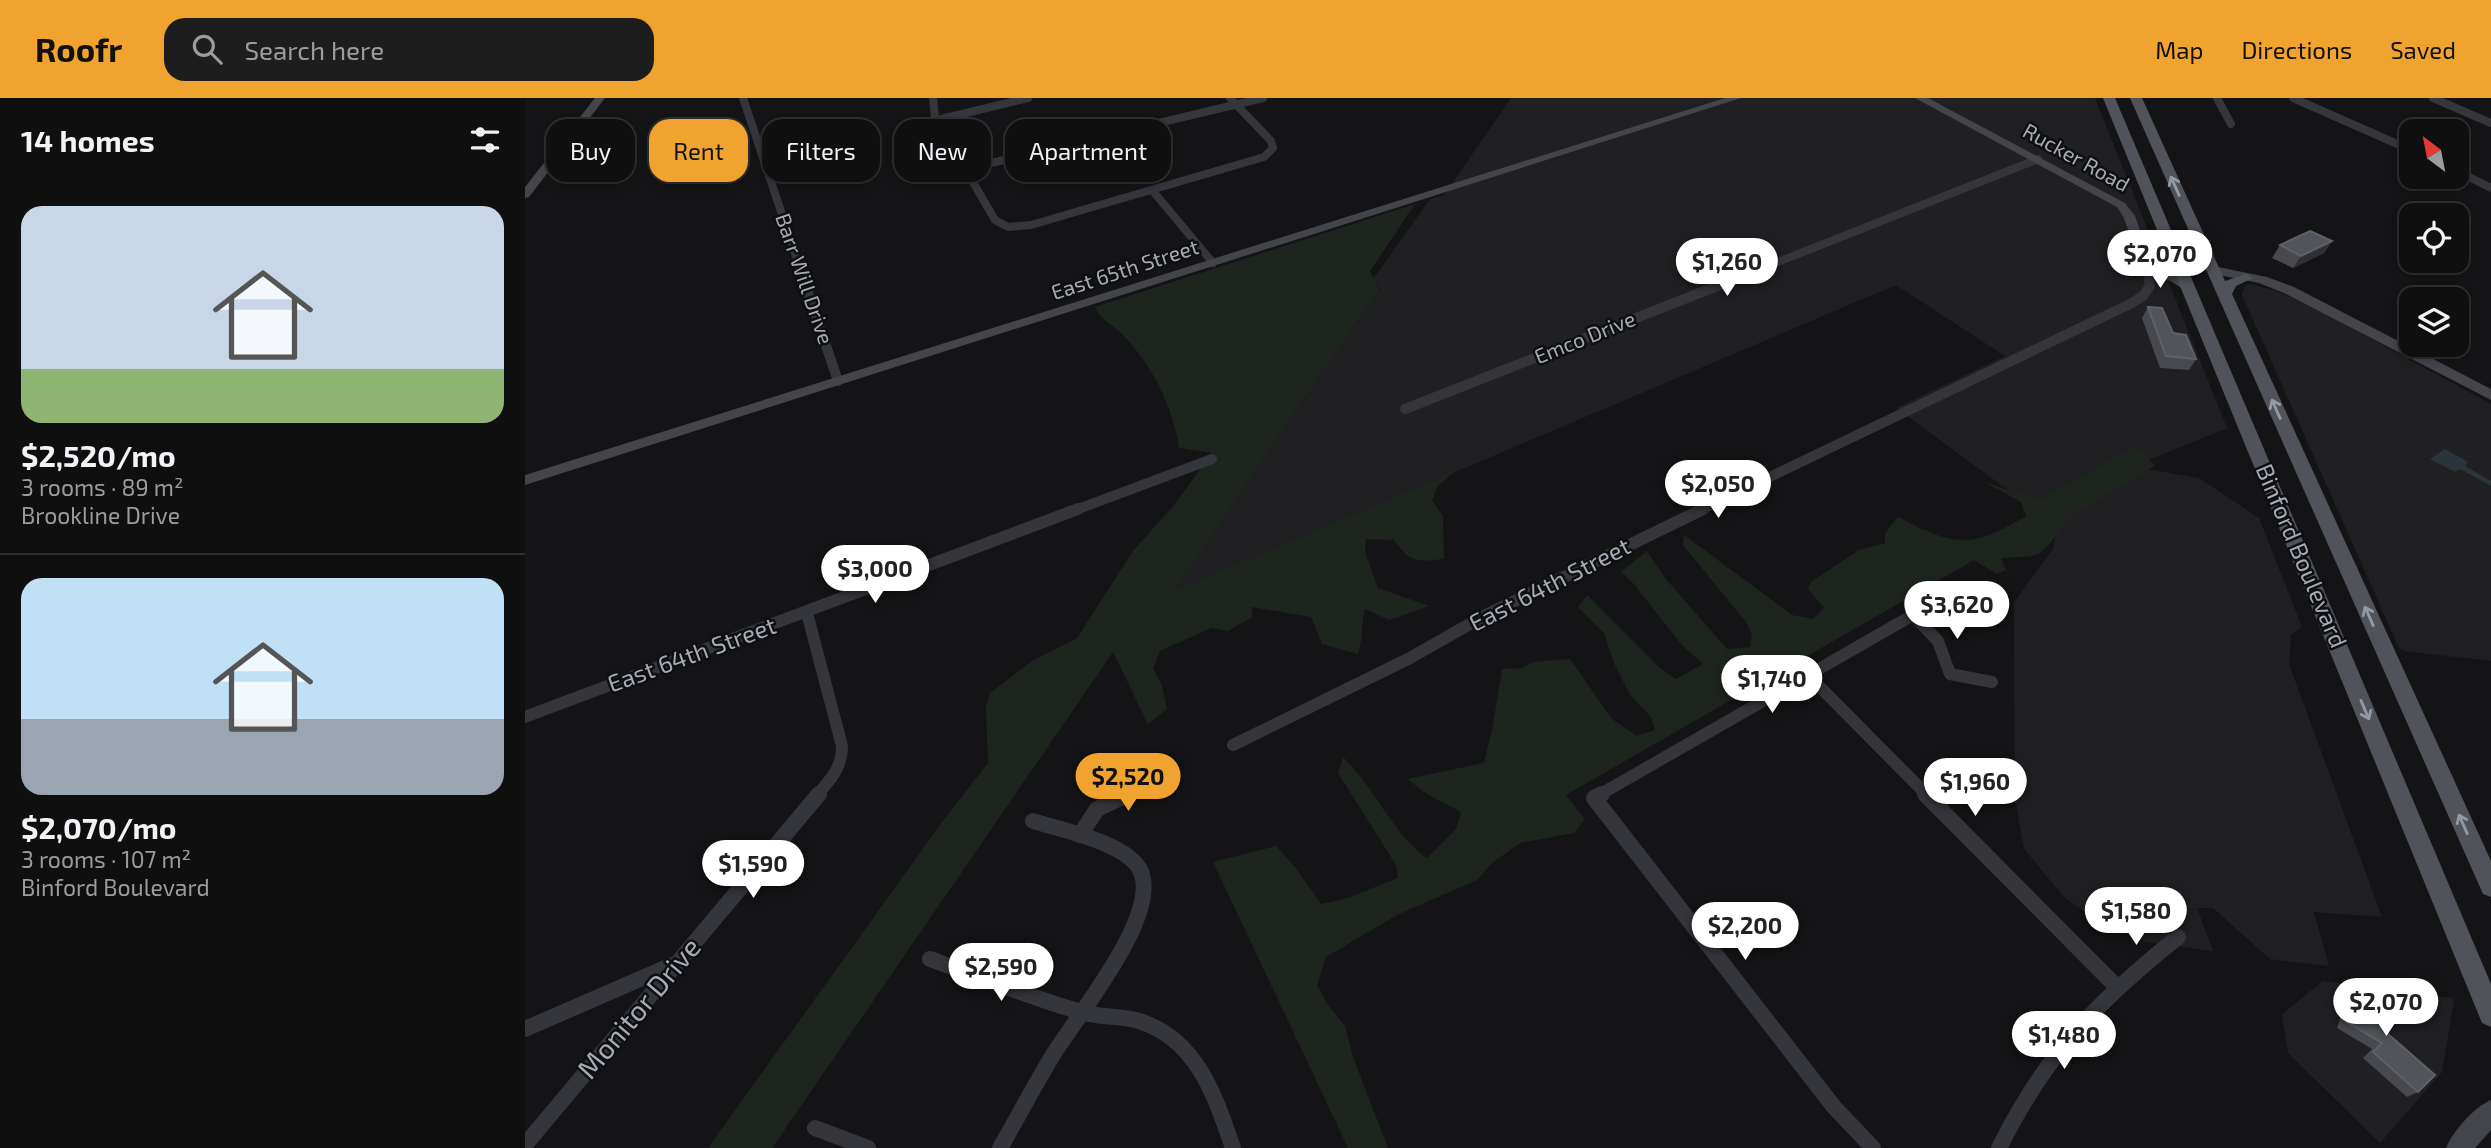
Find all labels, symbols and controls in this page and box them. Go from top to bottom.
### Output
search box [164,18,654,81]
text: Roofr [35,29,122,69]
icon: search [188,30,226,68]
text: Search here [244,34,384,65]
text: Map [2155,35,2203,64]
text: Directions [2241,35,2352,64]
text: Saved [2390,35,2456,64]
street label: Rucker Road [2019,117,2134,196]
chip: Buy [546,119,635,182]
chip: Rent [649,119,748,182]
chip: Filters [762,119,880,182]
chip: New [894,119,991,182]
chip: Apartment [1005,119,1171,182]
north arrow [2399,119,2469,189]
map controls [2399,119,2469,357]
icon: filters [466,121,504,159]
text: 14 homes [21,122,155,158]
one-way arrow [2168,176,2181,197]
button: locate [2399,203,2469,273]
street label: Barr Will Drive [771,210,840,347]
pin: $2,070 [2103,230,2217,290]
street label: East 65th Street [1048,233,1201,304]
pin: $1,260 [1670,238,1784,298]
text: $2,070 [2123,239,2197,267]
text: $1,260 [1692,247,1762,275]
icon: home [200,252,326,378]
button: layers [2399,287,2469,357]
street label: Emco Drive [1530,305,1639,368]
one-way arrow [2269,399,2282,420]
text: $2,520/mo [21,437,176,473]
street label: Binford Boulevard [2251,459,2354,652]
pin: $2,050 [1661,460,1775,520]
text: $2,050 [1681,469,1755,497]
text: 3 rooms · 89 m² [21,473,183,501]
text: Brookline Drive [21,501,180,529]
street label: East 64th Street [1464,531,1635,637]
pin: $3,000 [818,546,932,605]
text: $3,000 [837,554,913,582]
pin: $3,620 [1900,582,2014,641]
text: $3,620 [1920,590,1994,618]
one-way arrow [2362,606,2375,628]
street label: East 64th Street [603,610,780,697]
icon: home [200,624,326,750]
pin: $1,740 [1715,656,1829,715]
text: $1,740 [1737,664,1807,692]
one-way arrow [2360,698,2373,720]
pin: $2,520 [1071,754,1185,813]
pin: $1,960 [1918,758,2032,818]
text: $2,520 [1092,762,1164,790]
text: $1,960 [1940,767,2010,795]
text: $2,070/mo [21,809,177,845]
one-way arrow [2456,814,2469,835]
pin: $1,590 [696,840,810,900]
text: 3 rooms · 107 m² [21,845,191,873]
text: $1,590 [718,849,788,877]
text: Binford Boulevard [21,873,210,901]
pin: $1,580 [2079,888,2193,947]
text: $1,580 [2101,896,2171,924]
pin: $2,200 [1688,902,1802,962]
text: $2,200 [1708,911,1782,939]
street label: Monitor Drive [569,930,707,1085]
pin: $2,590 [944,944,1058,1003]
text: $2,590 [964,952,1038,980]
pin: $2,070 [2329,978,2443,1038]
text: $2,070 [2349,987,2423,1015]
pin: $1,480 [2007,1012,2121,1071]
text: $1,480 [2028,1020,2100,1048]

